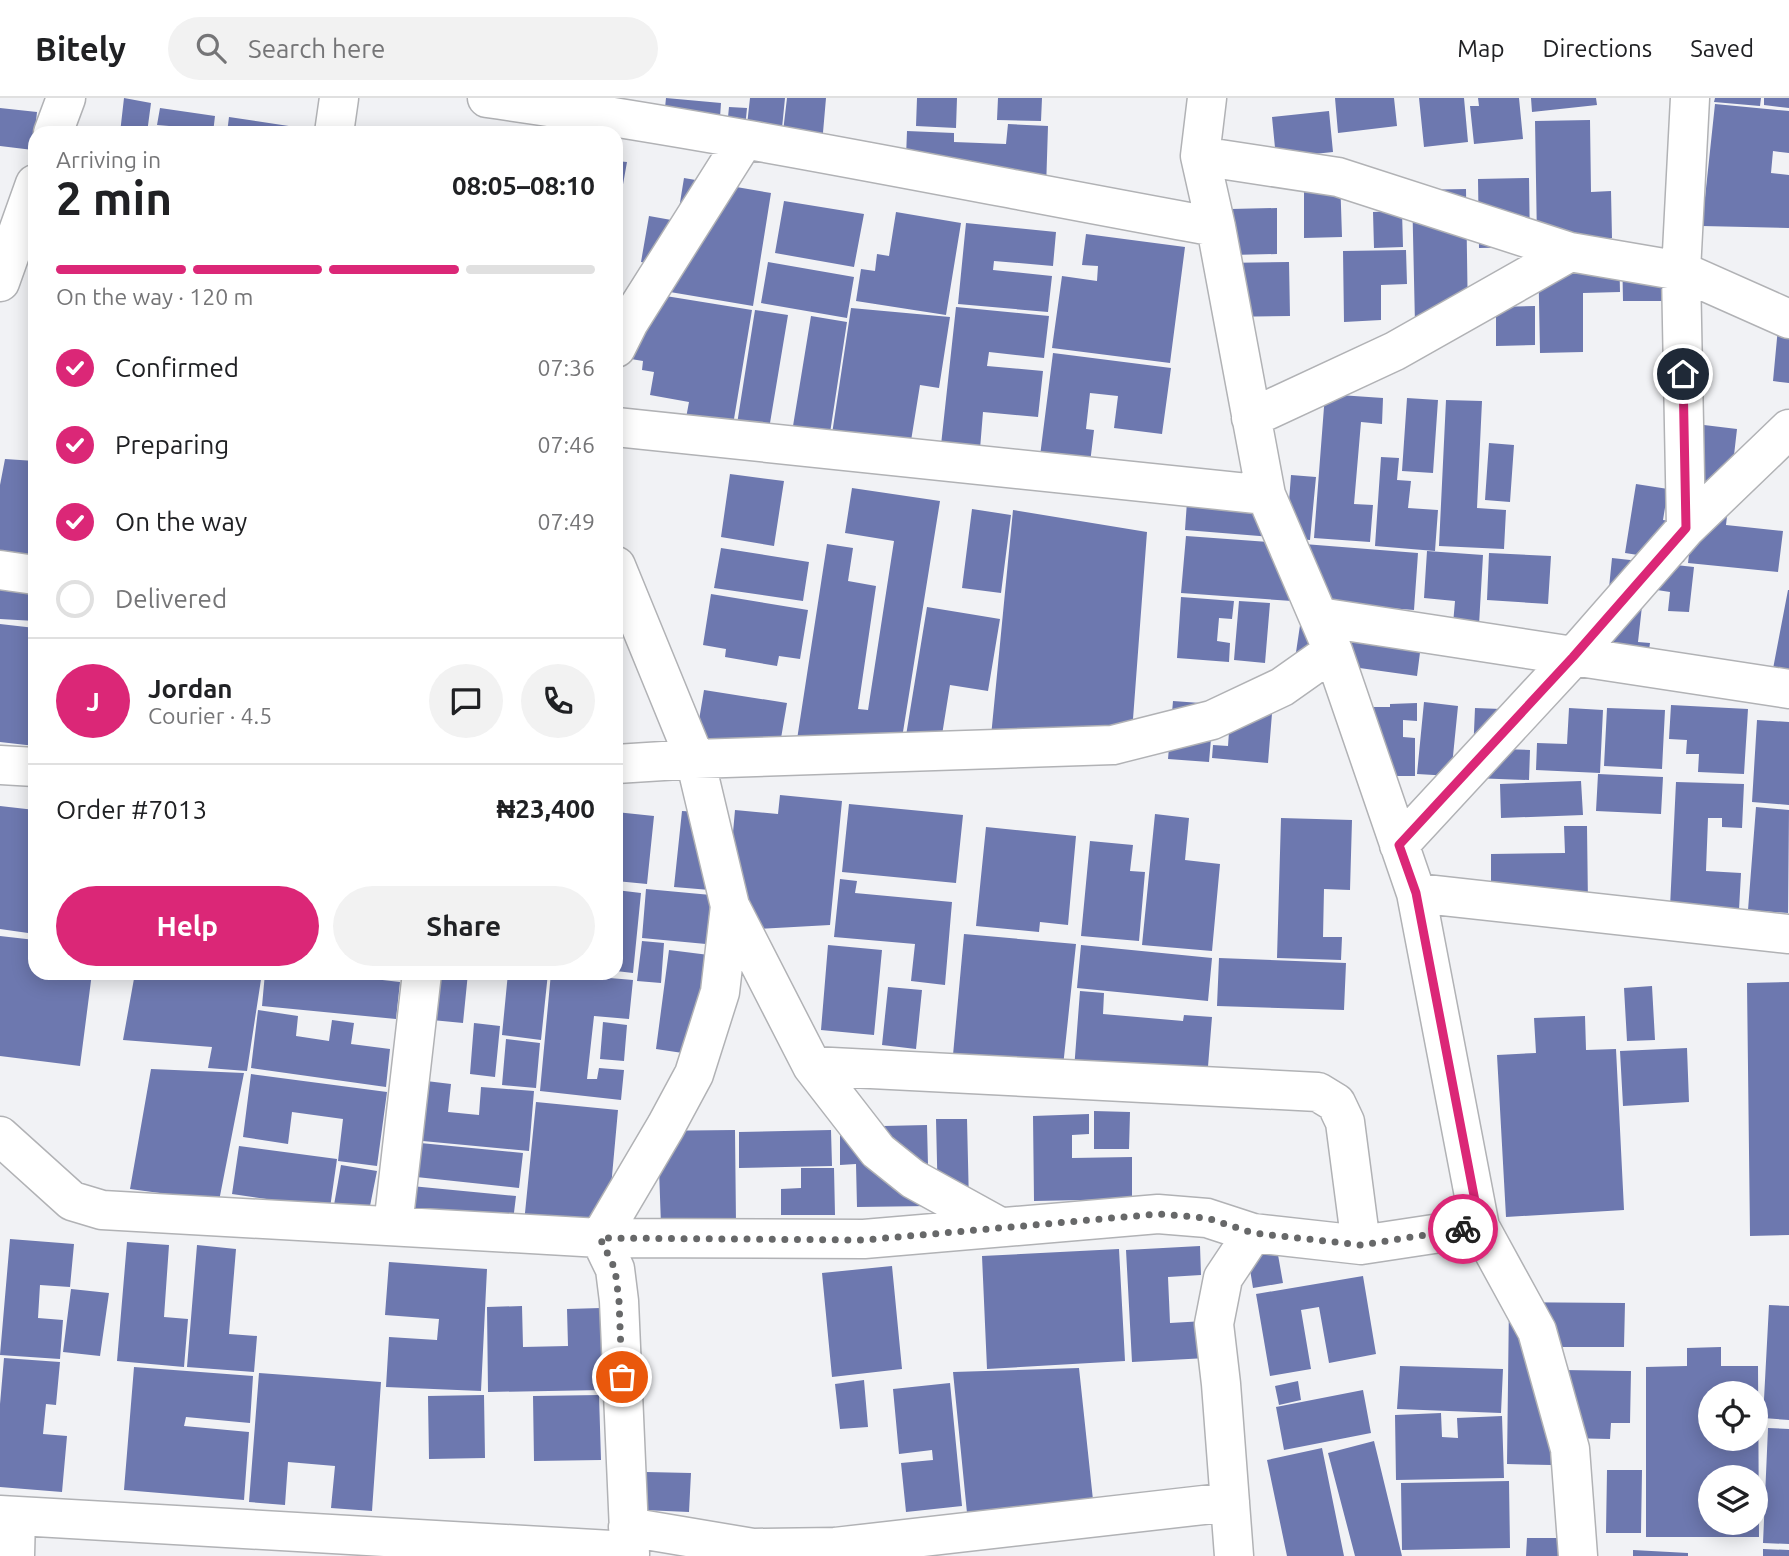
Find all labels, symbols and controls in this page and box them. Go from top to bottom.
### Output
search box [168,17,658,80]
icon: search [192,29,230,67]
text: Bitely [35,30,126,67]
text: Search here [248,34,385,63]
text: Map [1457,35,1504,62]
text: Directions [1542,35,1652,62]
text: Saved [1690,35,1754,62]
text: Arriving in [56,147,161,172]
text: 08:05–08:10 [452,171,595,200]
text: 2 min [56,172,172,224]
text: On the way · 120 m [56,284,253,309]
pin [1653,344,1713,404]
icon: check [56,349,94,387]
text: Confirmed [115,353,239,382]
text: 07:36 [537,355,595,380]
icon: home [1664,355,1702,393]
icon: check [56,426,94,464]
text: Preparing [115,430,229,459]
text: 07:46 [537,432,595,457]
icon: check [56,503,94,541]
text: On the way [115,507,247,536]
text: 07:49 [537,509,595,534]
text: Delivered [115,584,227,613]
button: chat [429,664,503,738]
button: phone [521,664,595,738]
text: Jordan [148,674,233,703]
text: J [86,687,100,716]
text: Courier · 4.5 [148,703,272,728]
text: ₦23,400 [497,794,595,823]
text: Order #7013 [56,795,207,824]
button: Help [56,886,319,966]
button: Share [333,886,595,966]
courier [1428,1194,1498,1264]
icon: bike [1444,1210,1482,1248]
pin [592,1347,652,1407]
icon: bag [603,1358,641,1396]
map controls [1698,1381,1768,1535]
button: locate [1698,1381,1768,1451]
button: layers [1698,1465,1768,1535]

